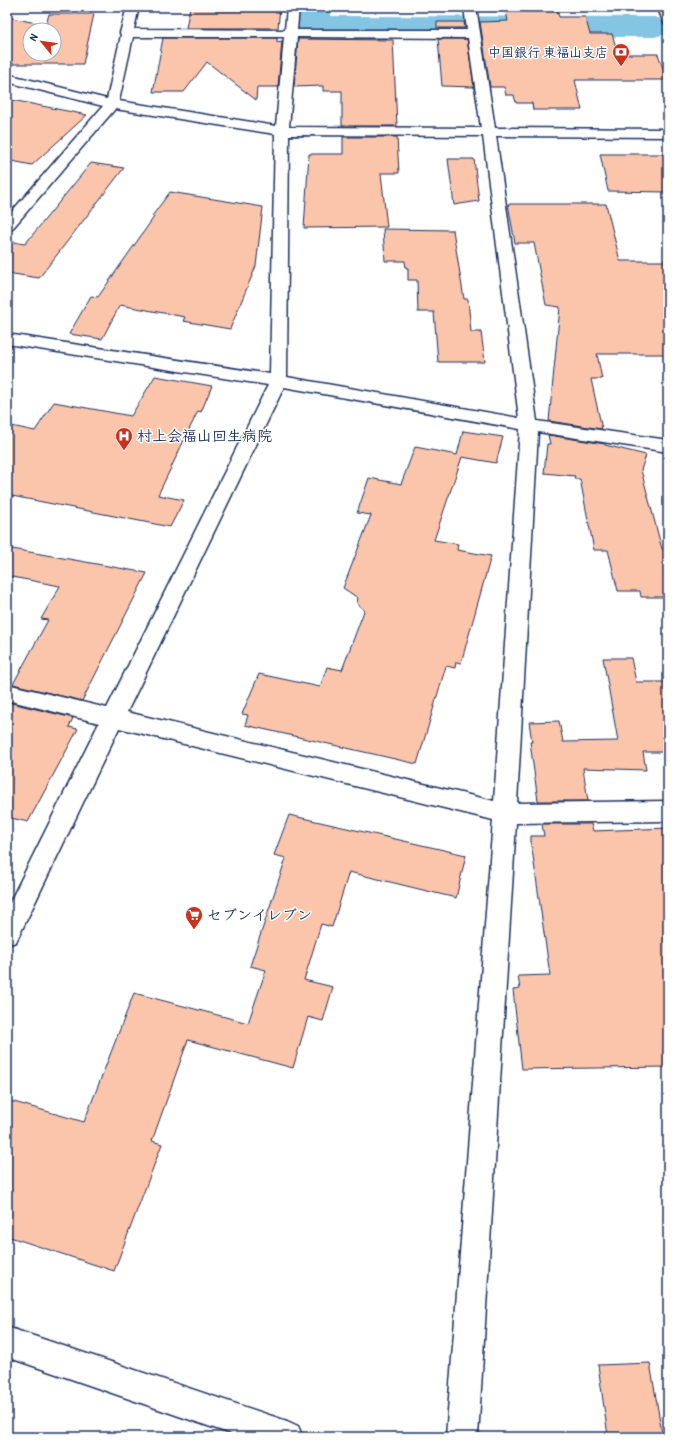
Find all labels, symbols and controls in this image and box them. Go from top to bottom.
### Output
north arrow [22,22,62,62]
text: N [26,31,41,43]
bank icon: 中国銀行 東福山支店 [611,42,631,67]
place label: 中国銀行 東福山支店 [488,43,608,61]
place label: 村上会福山回生病院 [137,425,272,446]
hospital icon: 村上会福山回生病院 [114,426,134,451]
place label: セブンイレブン [207,904,312,925]
supermarket icon: セブンイレブン [184,905,204,930]

